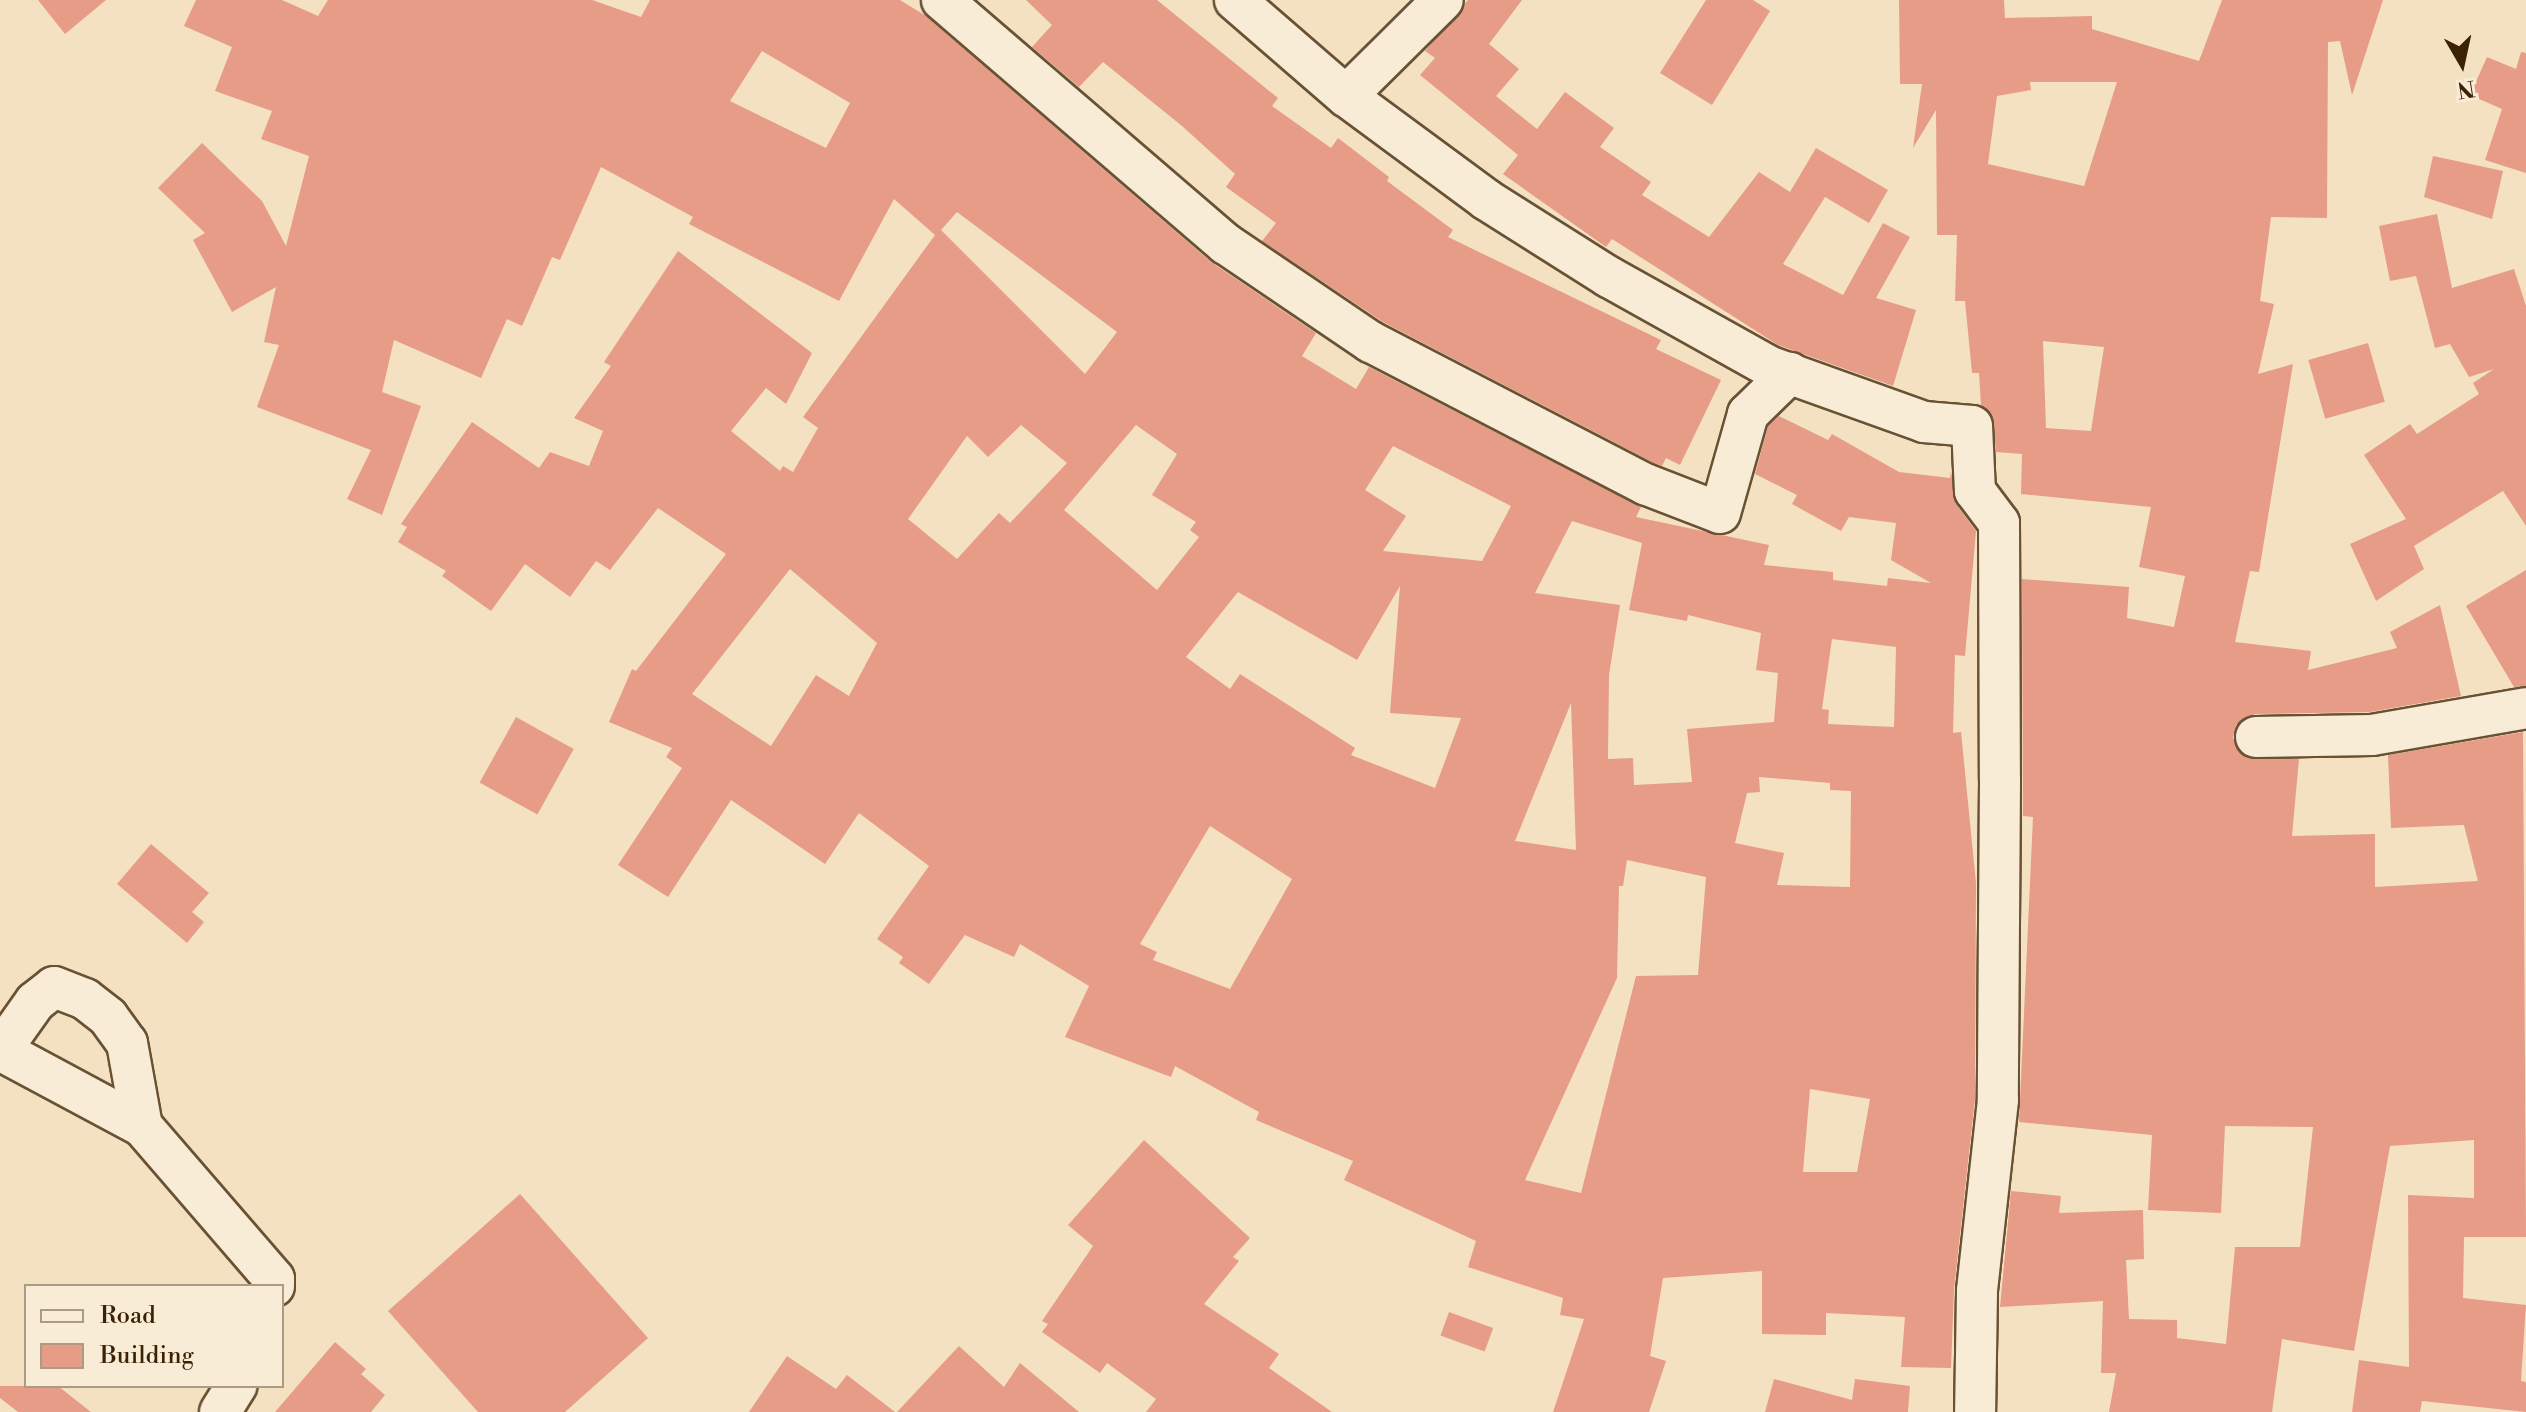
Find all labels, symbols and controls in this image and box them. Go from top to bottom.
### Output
north arrow [2422,24,2502,104]
text: N [2455,74,2477,103]
legend [24,1284,284,1388]
text: Road [100,1301,156,1331]
text: Building [100,1341,194,1371]

